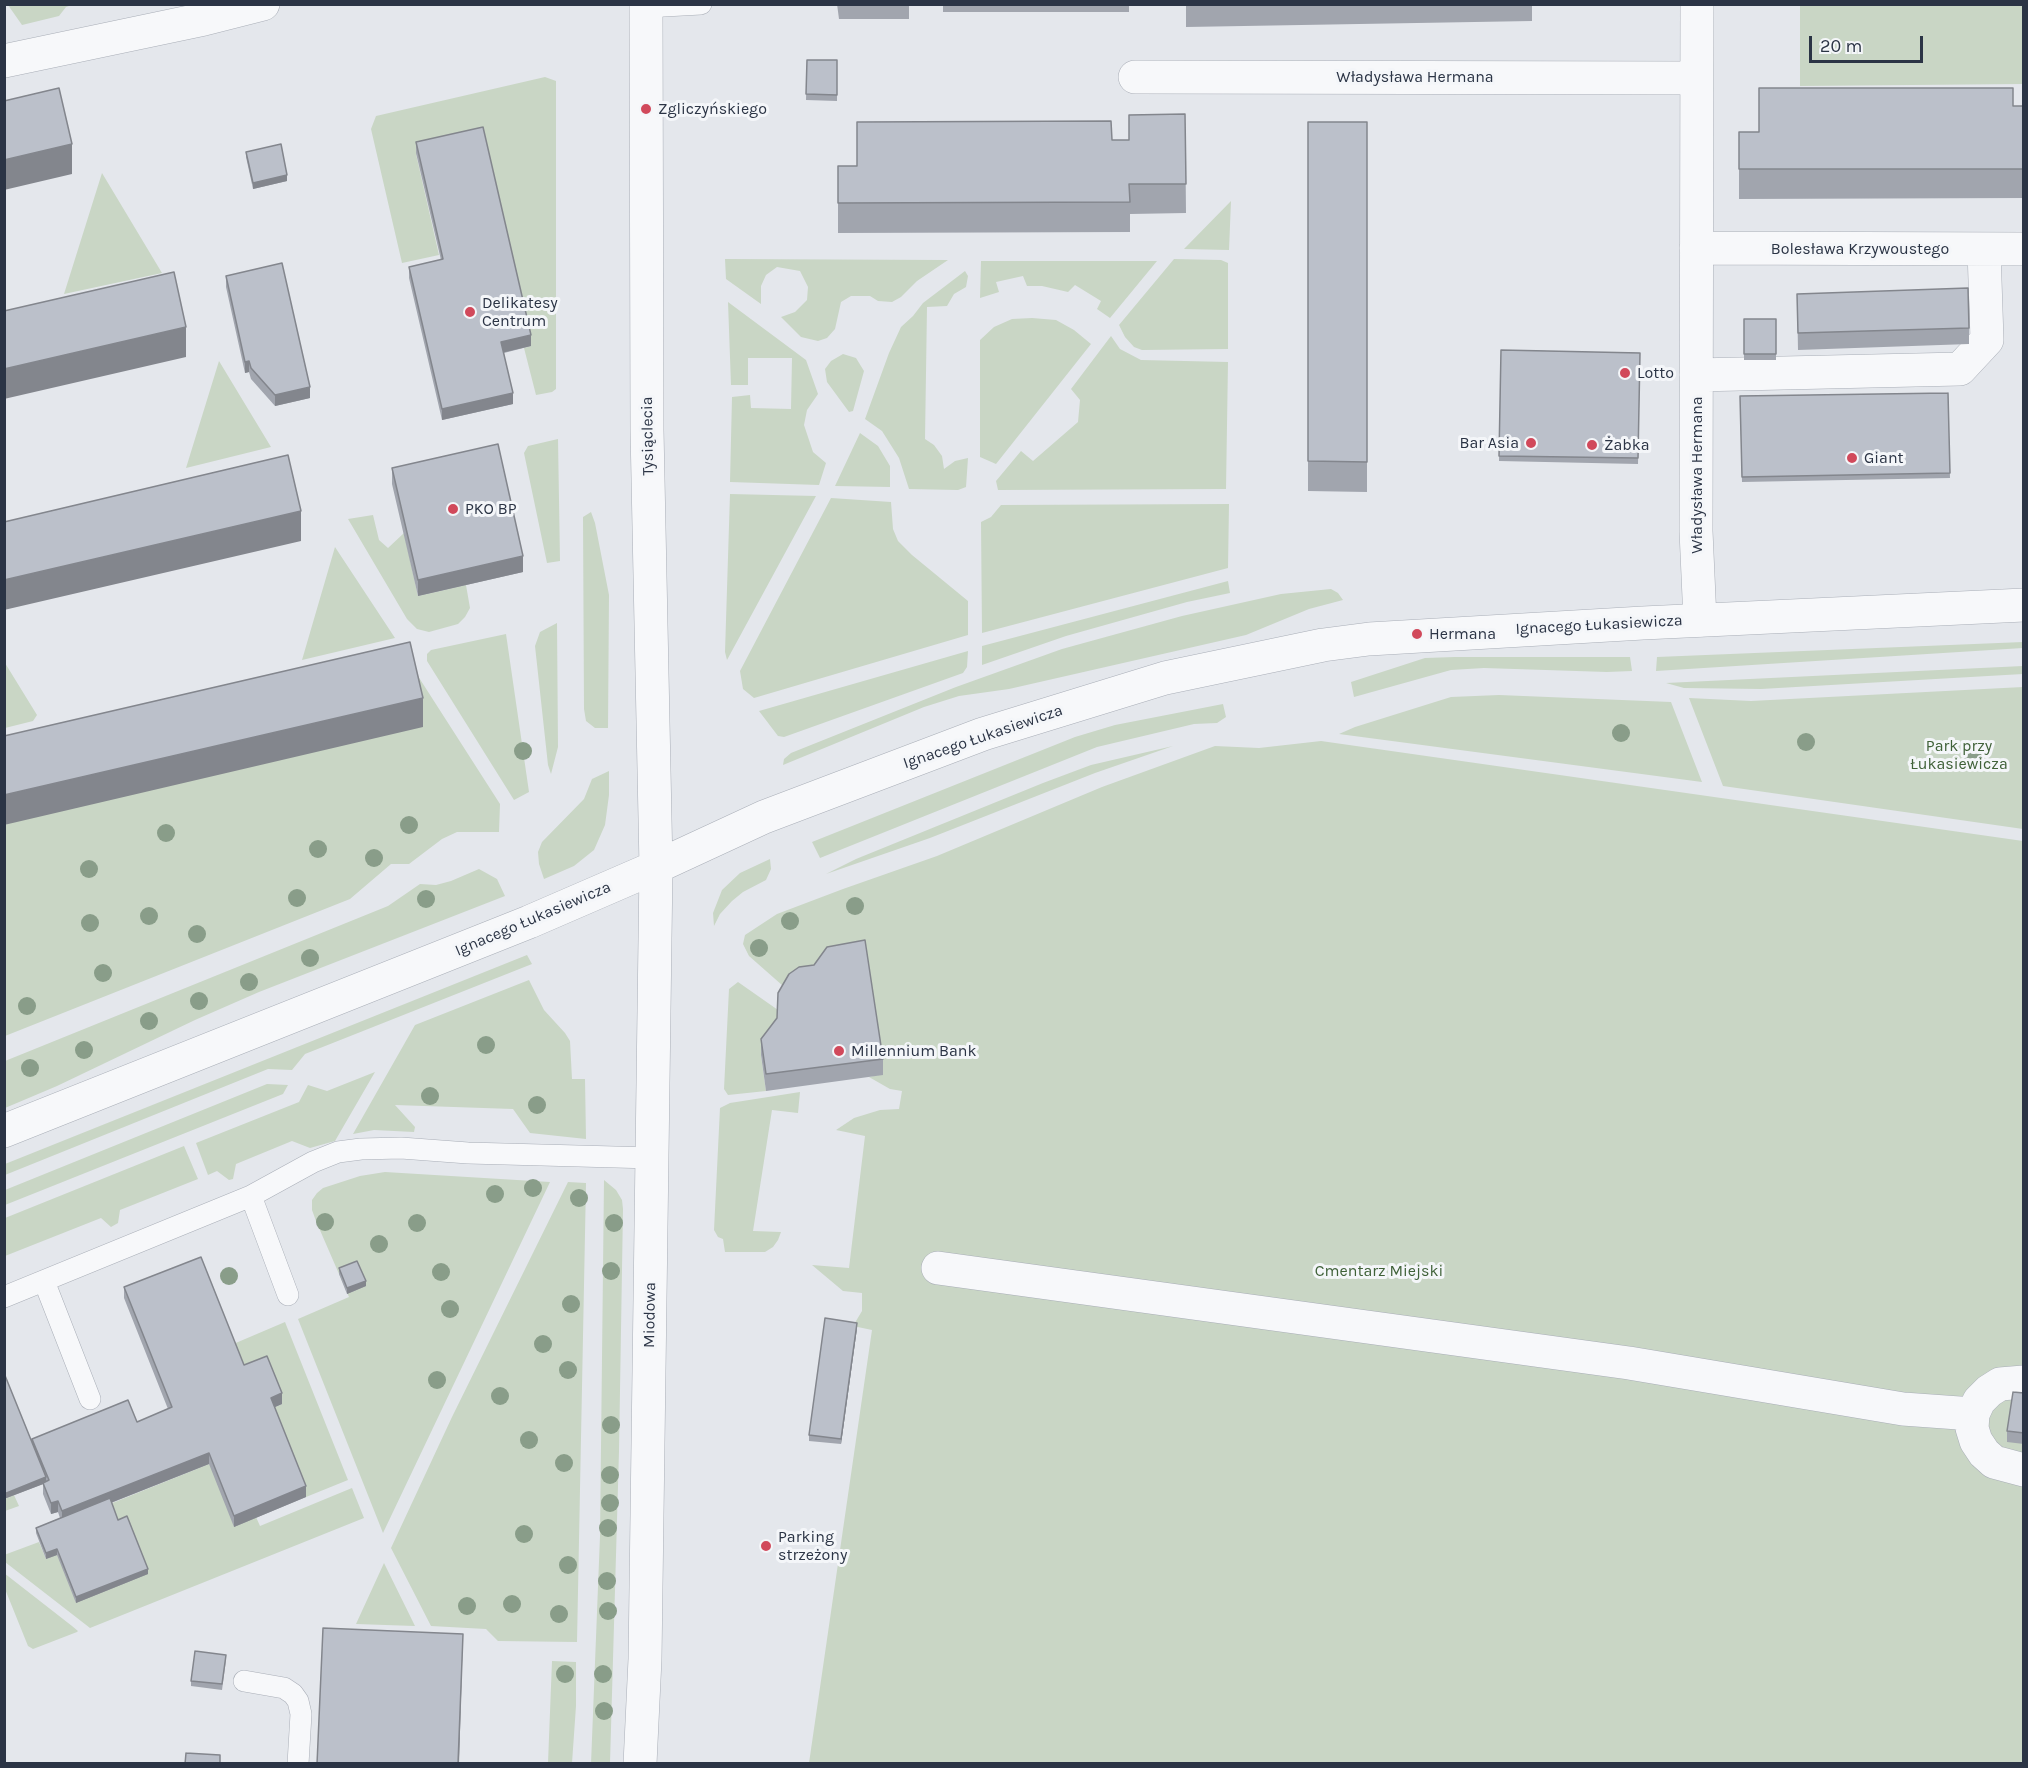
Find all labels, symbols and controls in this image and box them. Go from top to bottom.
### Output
scale bar [1812,24,1926,62]
text: 20 m [1820,35,1862,57]
street label: Władysława Hermana [1336,67,1494,87]
place label: Zgliczyńskiego [658,99,767,119]
marker: Zgliczyńskiego [639,102,653,116]
street label: Bolesława Krzywoustego [1771,239,1949,259]
place label: Delikatesy Centrum [482,293,558,331]
marker: Delikatesy Centrum [463,305,477,319]
place label: Lotto [1637,363,1674,383]
marker: Lotto [1618,366,1632,380]
street label: Tysiąclecia [638,396,658,476]
street label: Władysława Hermana [1687,396,1707,554]
place label: Bar Asia [1459,433,1519,453]
place label: Żabka [1604,435,1650,455]
marker: Bar Asia [1524,436,1538,450]
marker: Żabka [1585,438,1599,452]
place label: Giant [1864,448,1904,468]
marker: Giant [1845,451,1859,465]
place label: PKO BP [465,499,517,519]
marker: PKO BP [446,502,460,516]
street label: Ignacego Łukasiewicza [1515,611,1683,639]
place label: Hermana [1429,624,1496,644]
marker: Hermana [1410,627,1424,641]
street label: Ignacego Łukasiewicza [901,701,1065,773]
park label: Park przy Łukasiewicza [1910,736,2008,774]
street label: Ignacego Łukasiewicza [452,877,614,961]
place label: Millennium Bank [851,1041,976,1061]
marker: Millennium Bank [832,1044,846,1058]
park label: Cmentarz Miejski [1315,1261,1443,1281]
street label: Miodowa [640,1282,660,1348]
place label: Parking strzeżony [778,1527,847,1565]
marker: Parking strzeżony [759,1539,773,1553]

